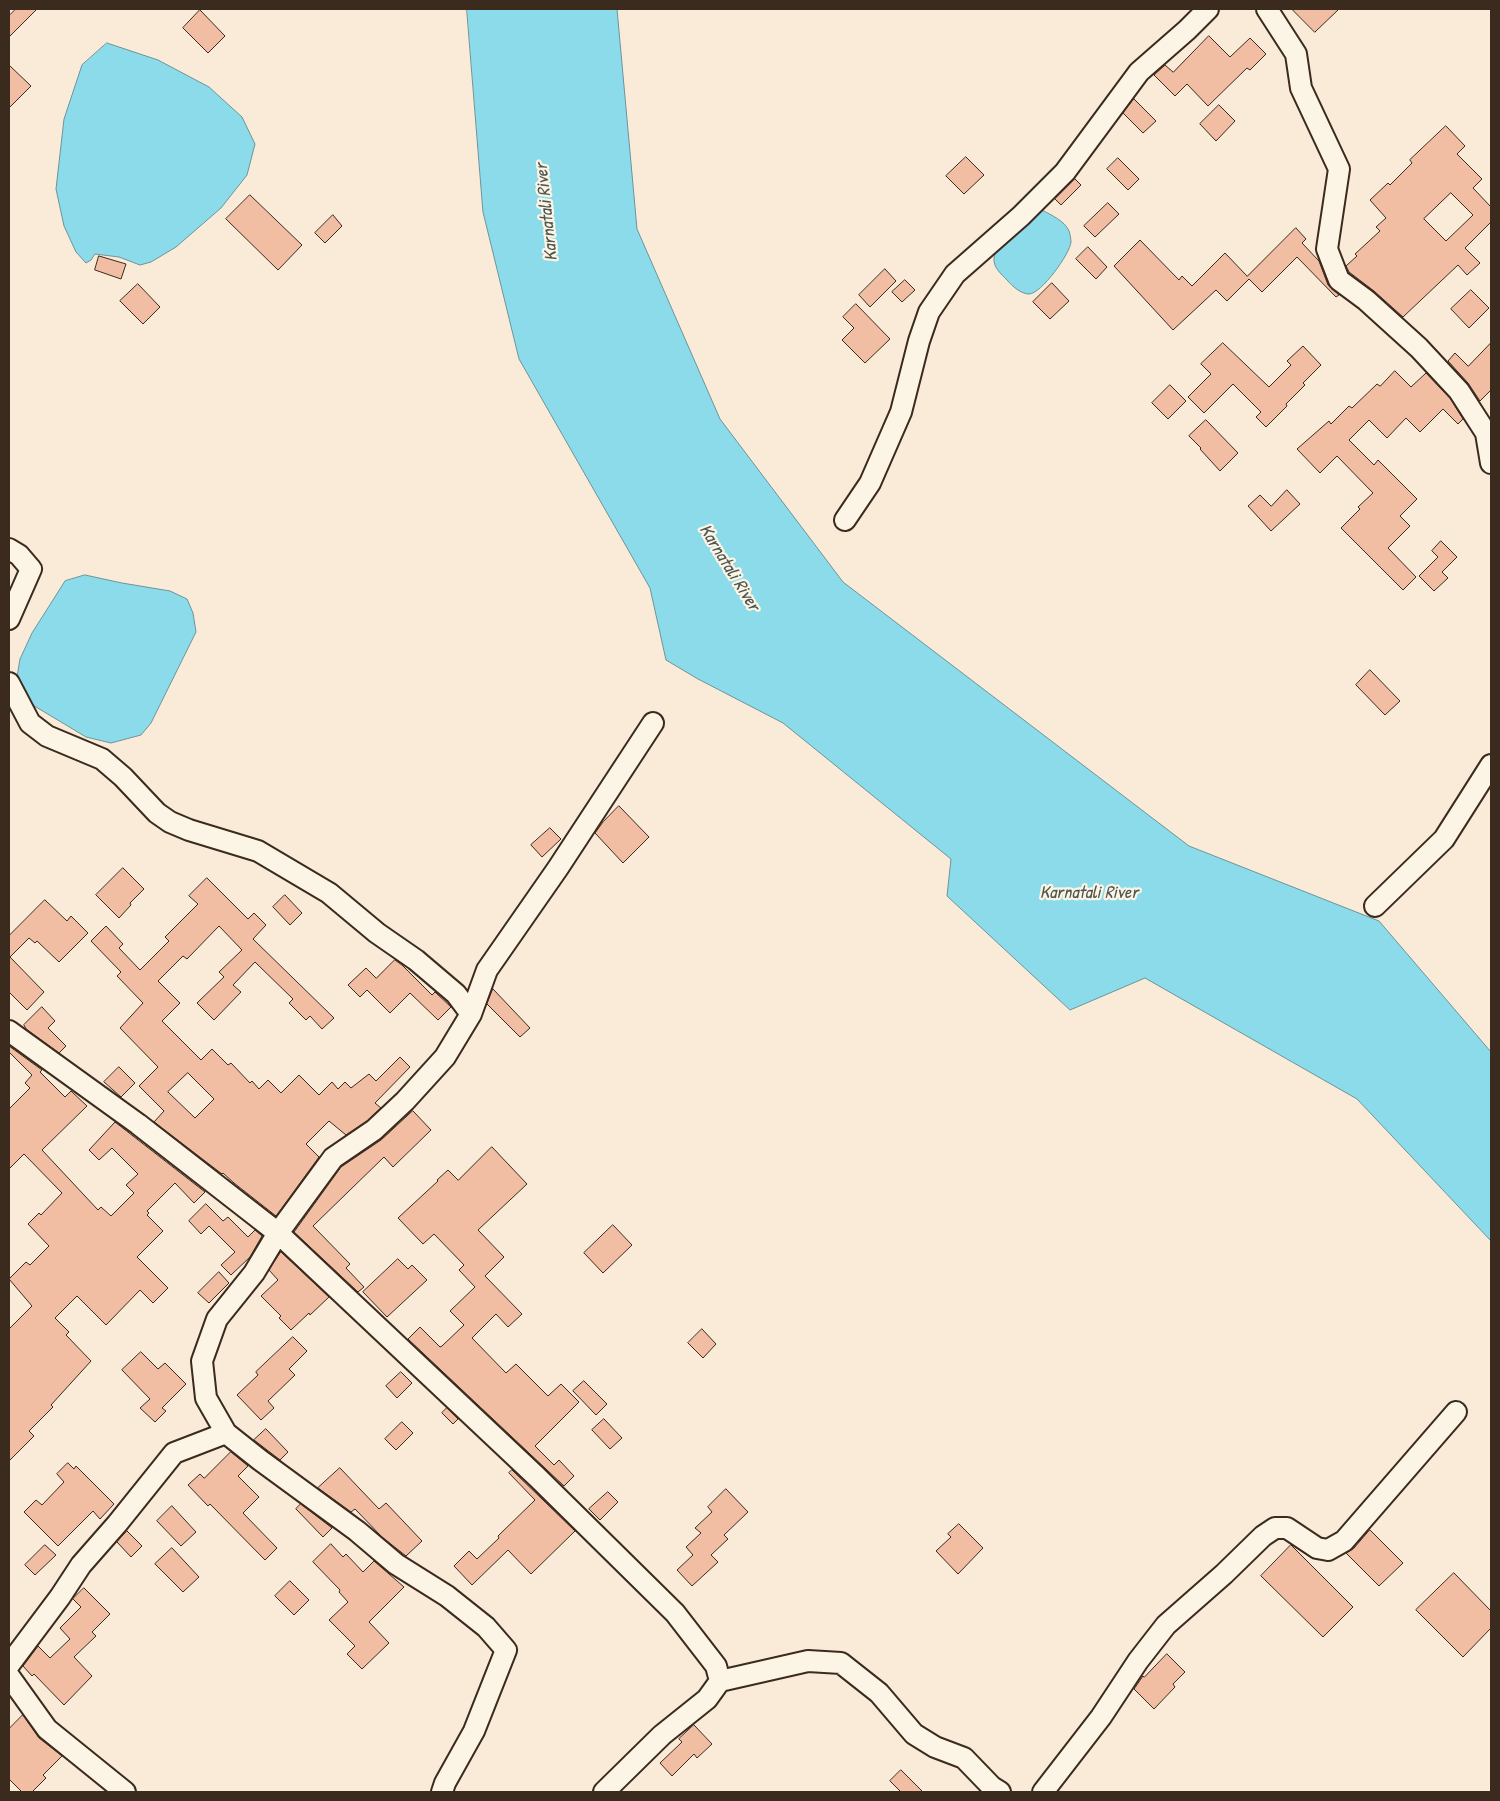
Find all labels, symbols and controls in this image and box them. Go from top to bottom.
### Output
water label: Karnatali River [531,162,563,262]
water label: Karnatali River [694,521,764,615]
water label: Karnatali River [1040,882,1138,904]

